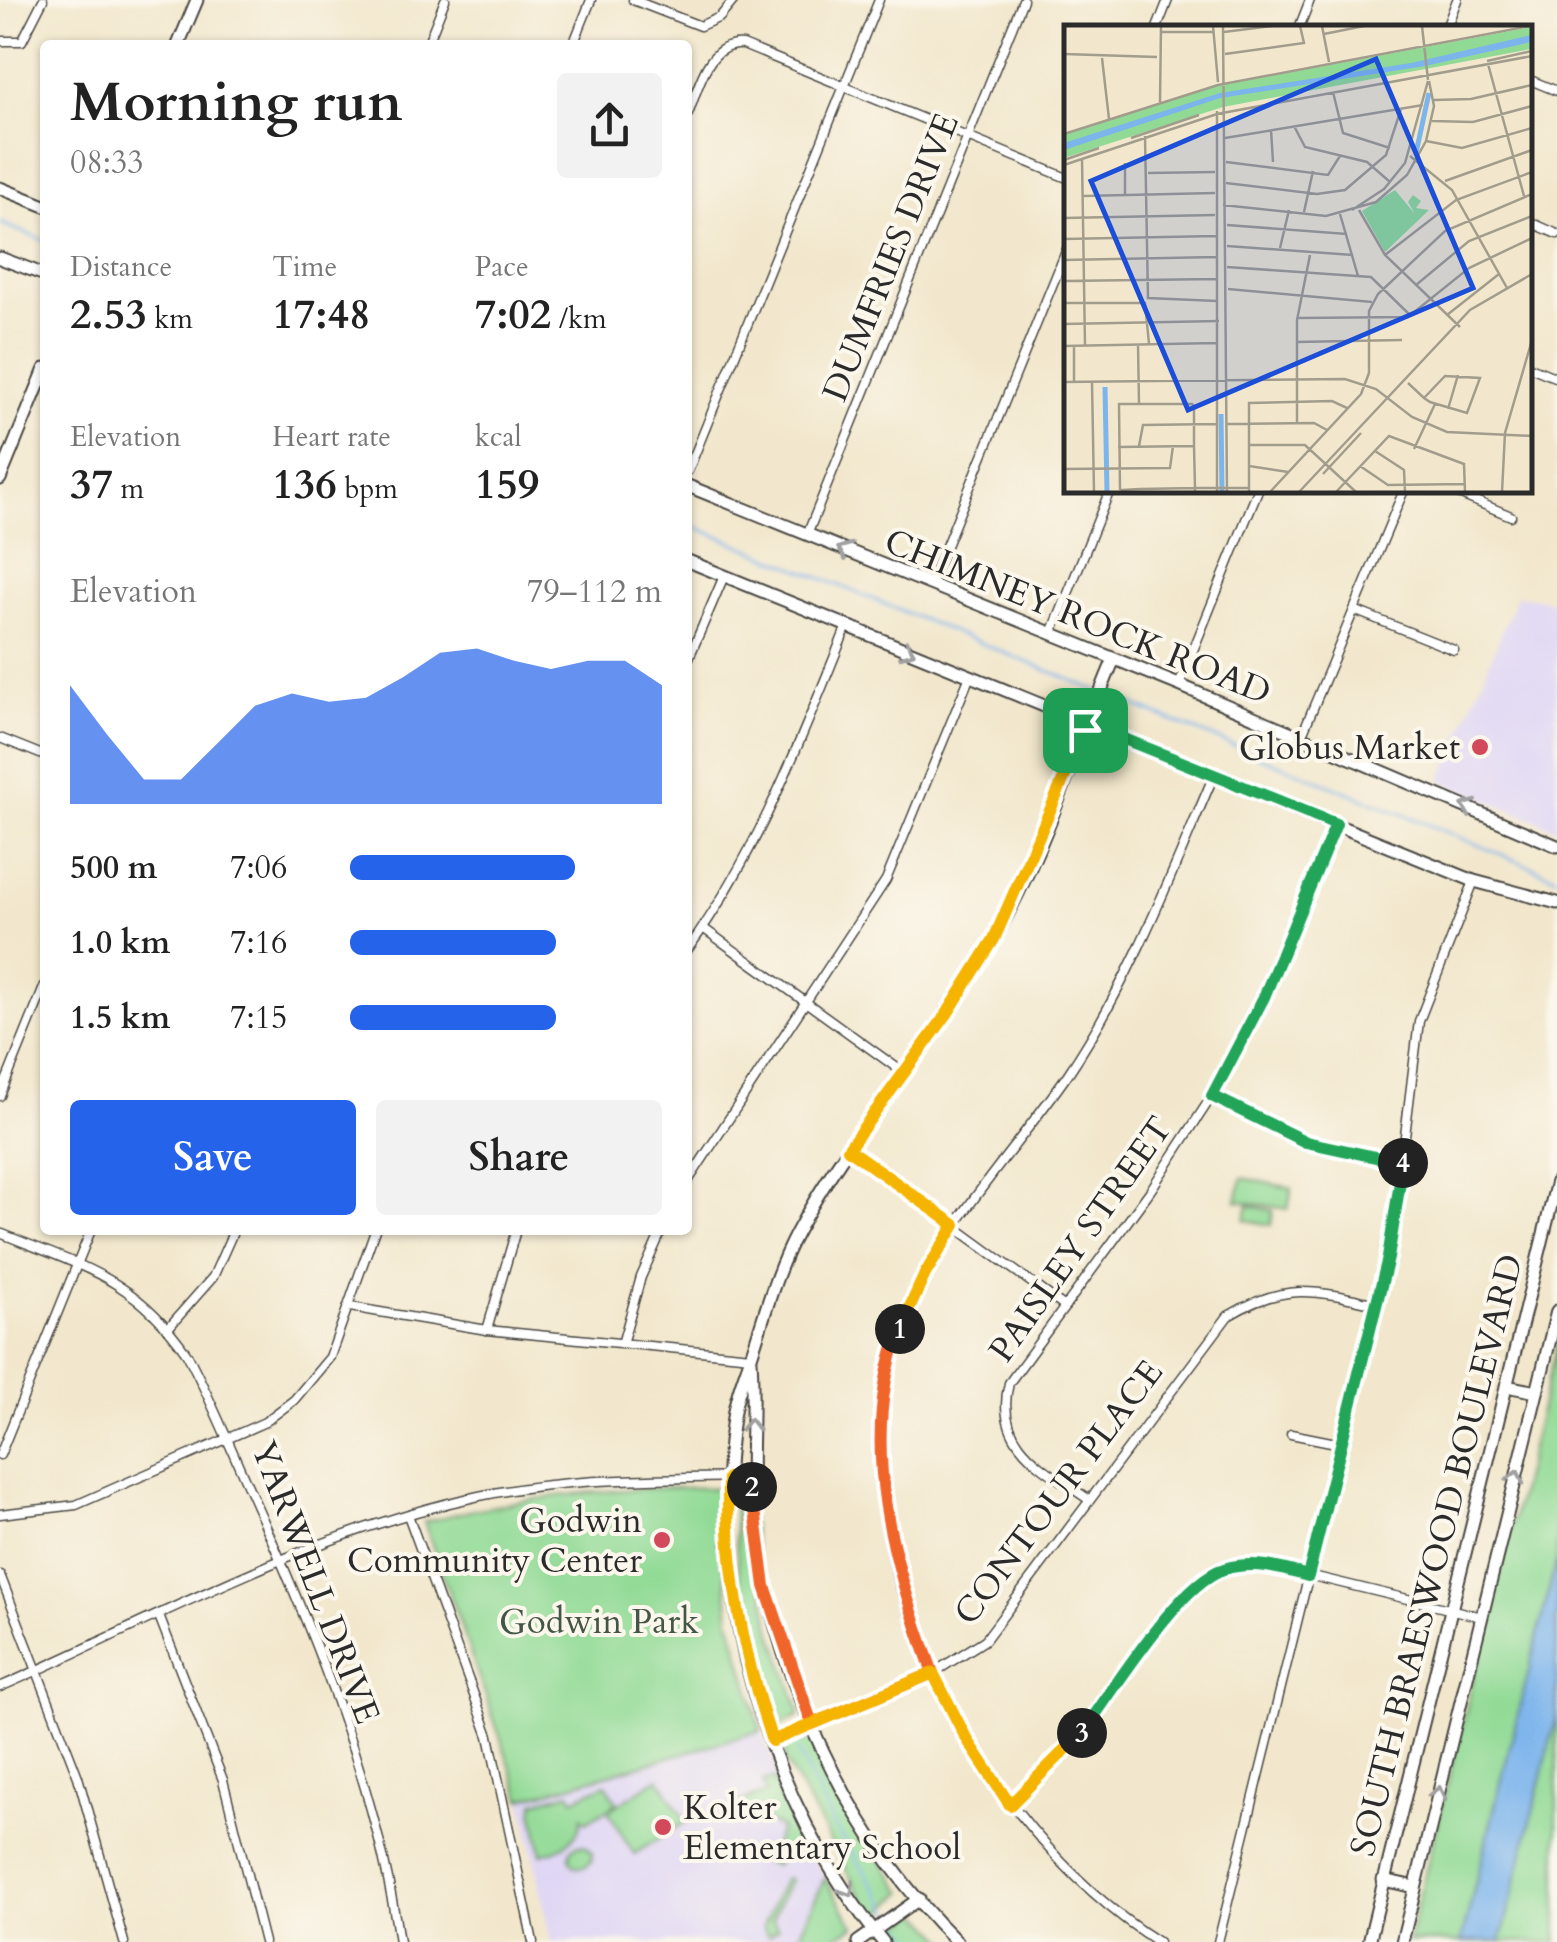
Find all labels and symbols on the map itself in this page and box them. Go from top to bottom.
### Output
inset map [1064,25,1532,492]
street label: DUMFRIES DRIVE [811,106,971,409]
street label: CHIMNEY ROCK ROAD [877,517,1278,716]
one-way arrow [836,542,854,562]
one-way arrow [898,639,915,659]
pin [1043,688,1128,773]
place label: Globus Market [1239,724,1460,772]
marker: Globus Market [1469,736,1491,758]
one-way arrow [1460,798,1478,818]
street label: PAISLEY STREET [978,1107,1184,1372]
pin: 4 [1378,1138,1428,1188]
street label: SOUTH BRAESWOOD BOULEVARD [1339,1249,1535,1861]
pin: 1 [875,1304,925,1354]
street label: CONTOUR PLACE [943,1350,1174,1635]
one-way arrow [739,1417,761,1432]
street label: YARWELL DRIVE [239,1434,391,1731]
pin: 2 [727,1462,777,1512]
one-way arrow [1504,1469,1525,1486]
place label: Godwin Community Center [347,1497,642,1585]
marker: Godwin Community Center [651,1529,673,1551]
park label: Godwin Park [499,1598,699,1646]
pin: 3 [1057,1708,1107,1758]
place label: Kolter Elementary School [683,1784,961,1872]
one-way arrow [1426,1785,1447,1802]
marker: Kolter Elementary School [652,1816,674,1838]
one-way arrow [835,1879,854,1897]

